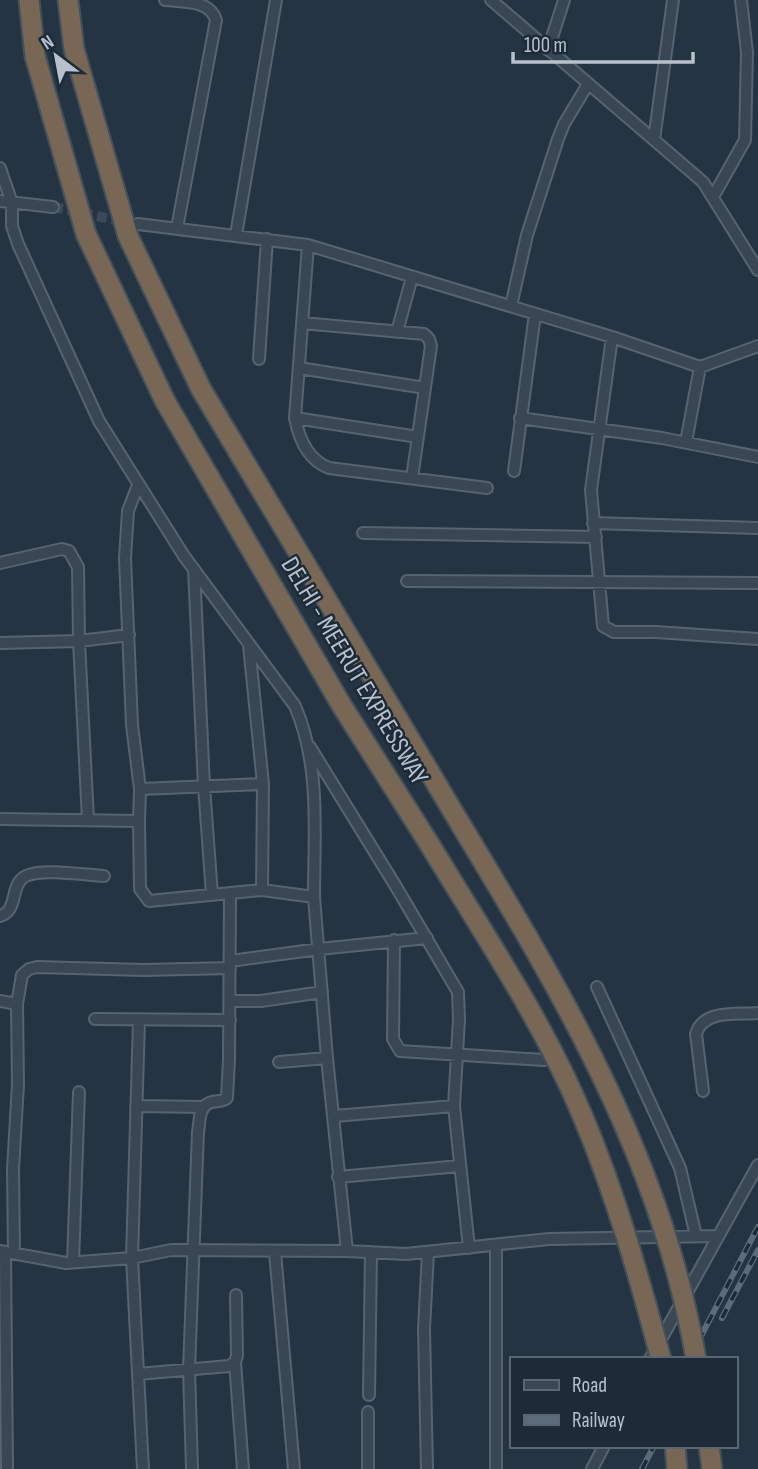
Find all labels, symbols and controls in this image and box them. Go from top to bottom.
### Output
north arrow [21,21,91,91]
scale bar [513,21,693,65]
text: N [37,30,58,55]
text: 100 m [524,33,567,58]
street label: DELHI - MEERUT EXPRESSWAY [274,552,434,791]
legend [510,1357,737,1448]
text: Road [572,1373,607,1398]
text: Railway [572,1408,625,1433]

